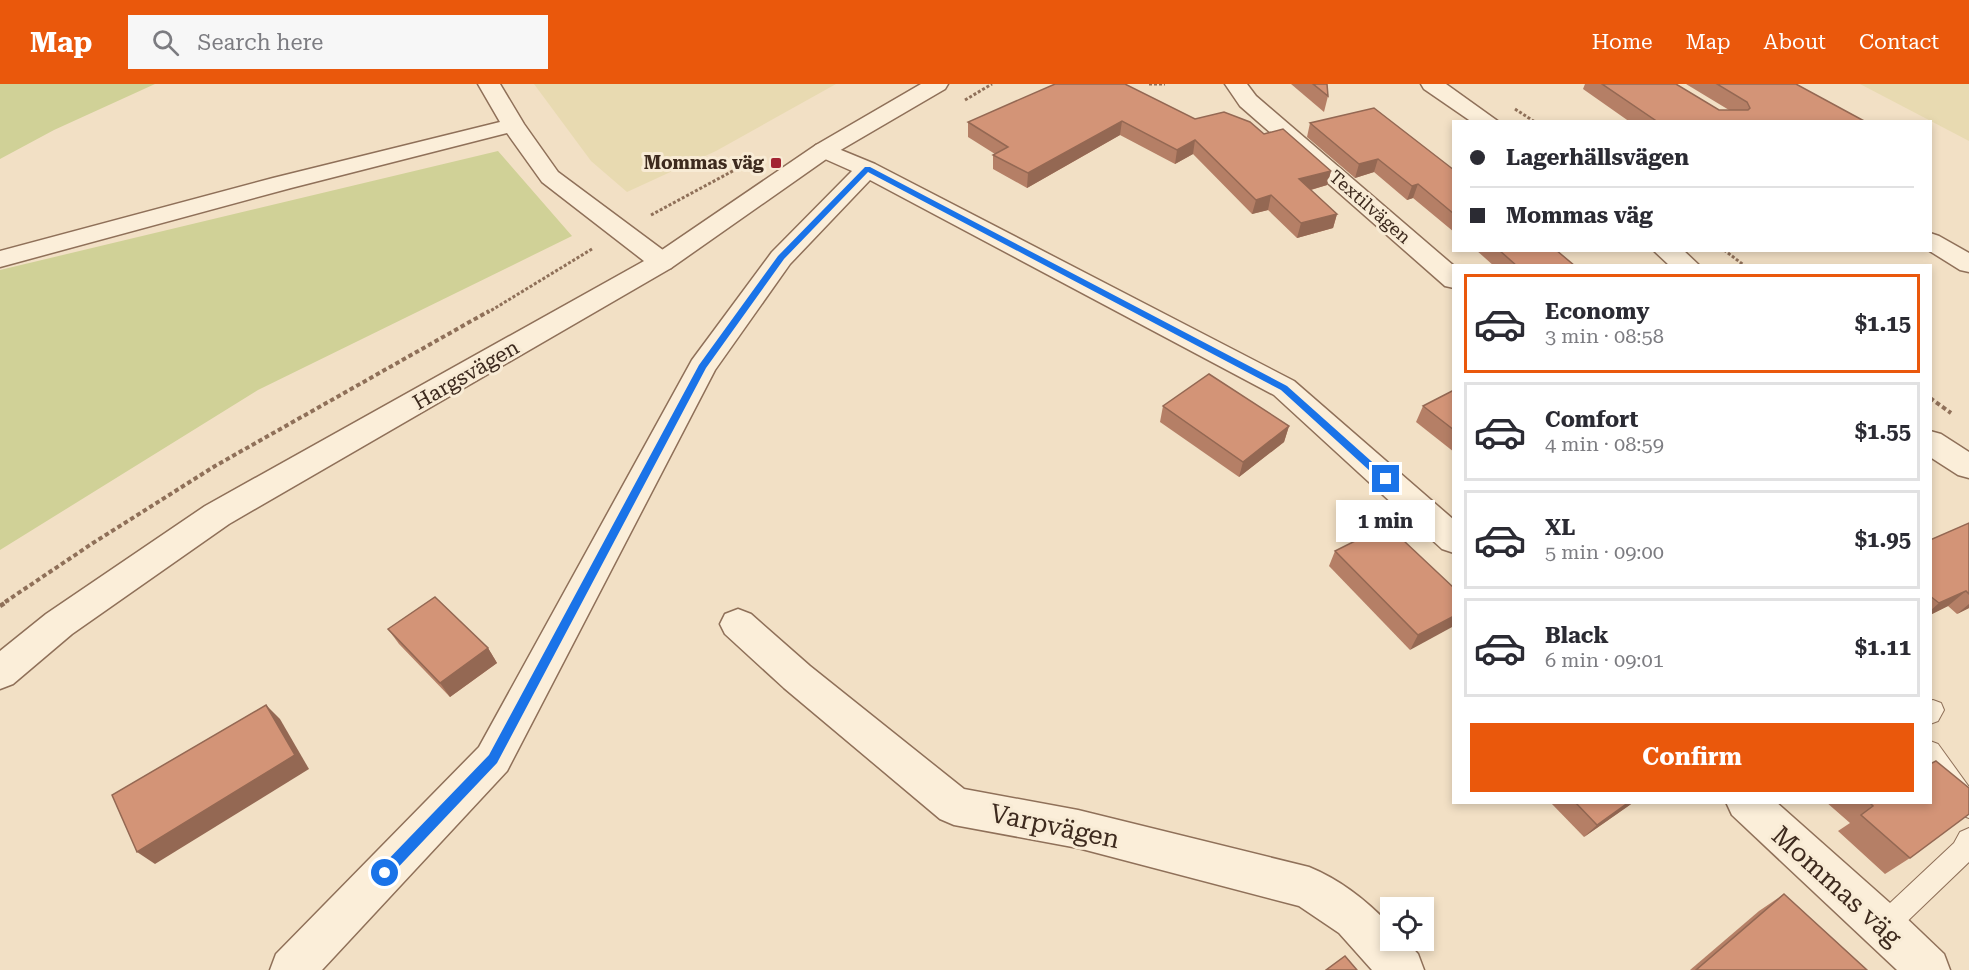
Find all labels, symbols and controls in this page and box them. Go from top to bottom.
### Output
search box [128,15,548,69]
text: Map [30,26,92,59]
icon: search [149,26,182,59]
text: Search here [197,30,323,55]
text: Home [1592,30,1653,54]
text: Map [1686,30,1731,54]
text: About [1764,30,1826,54]
text: Contact [1859,30,1939,54]
text: Lagerhällsvägen [1506,145,1689,170]
place label: Mommas väg [644,152,765,173]
marker: Mommas väg [769,156,783,170]
street label: Textilvägen [1325,166,1415,248]
text: Mommas väg [1506,203,1653,228]
icon: car [1473,297,1527,351]
text: Economy [1545,299,1649,324]
text: $1.15 [1855,311,1911,336]
text: 3 min · 08:58 [1545,324,1664,348]
street label: Hargsvägen [409,335,524,415]
icon: car [1473,405,1527,459]
text: Comfort [1545,407,1638,432]
text: $1.55 [1855,419,1911,444]
text: 4 min · 08:59 [1545,432,1664,456]
route end [1372,465,1399,492]
callout: 1 min [1336,500,1436,542]
text: 1 min [1358,509,1413,533]
icon: car [1473,513,1527,567]
text: XL [1545,515,1575,540]
text: $1.95 [1855,527,1911,552]
text: 5 min · 09:00 [1545,540,1664,564]
icon: car [1473,621,1527,675]
text: Black [1545,623,1609,648]
text: $1.11 [1855,635,1911,660]
text: 6 min · 09:01 [1545,648,1664,672]
button: Confirm [1470,723,1914,792]
street label: Varpvägen [988,798,1123,854]
street label: Mommas väg [1766,820,1908,952]
route start [371,859,398,886]
map controls [1380,897,1434,951]
button: locate [1380,897,1434,951]

